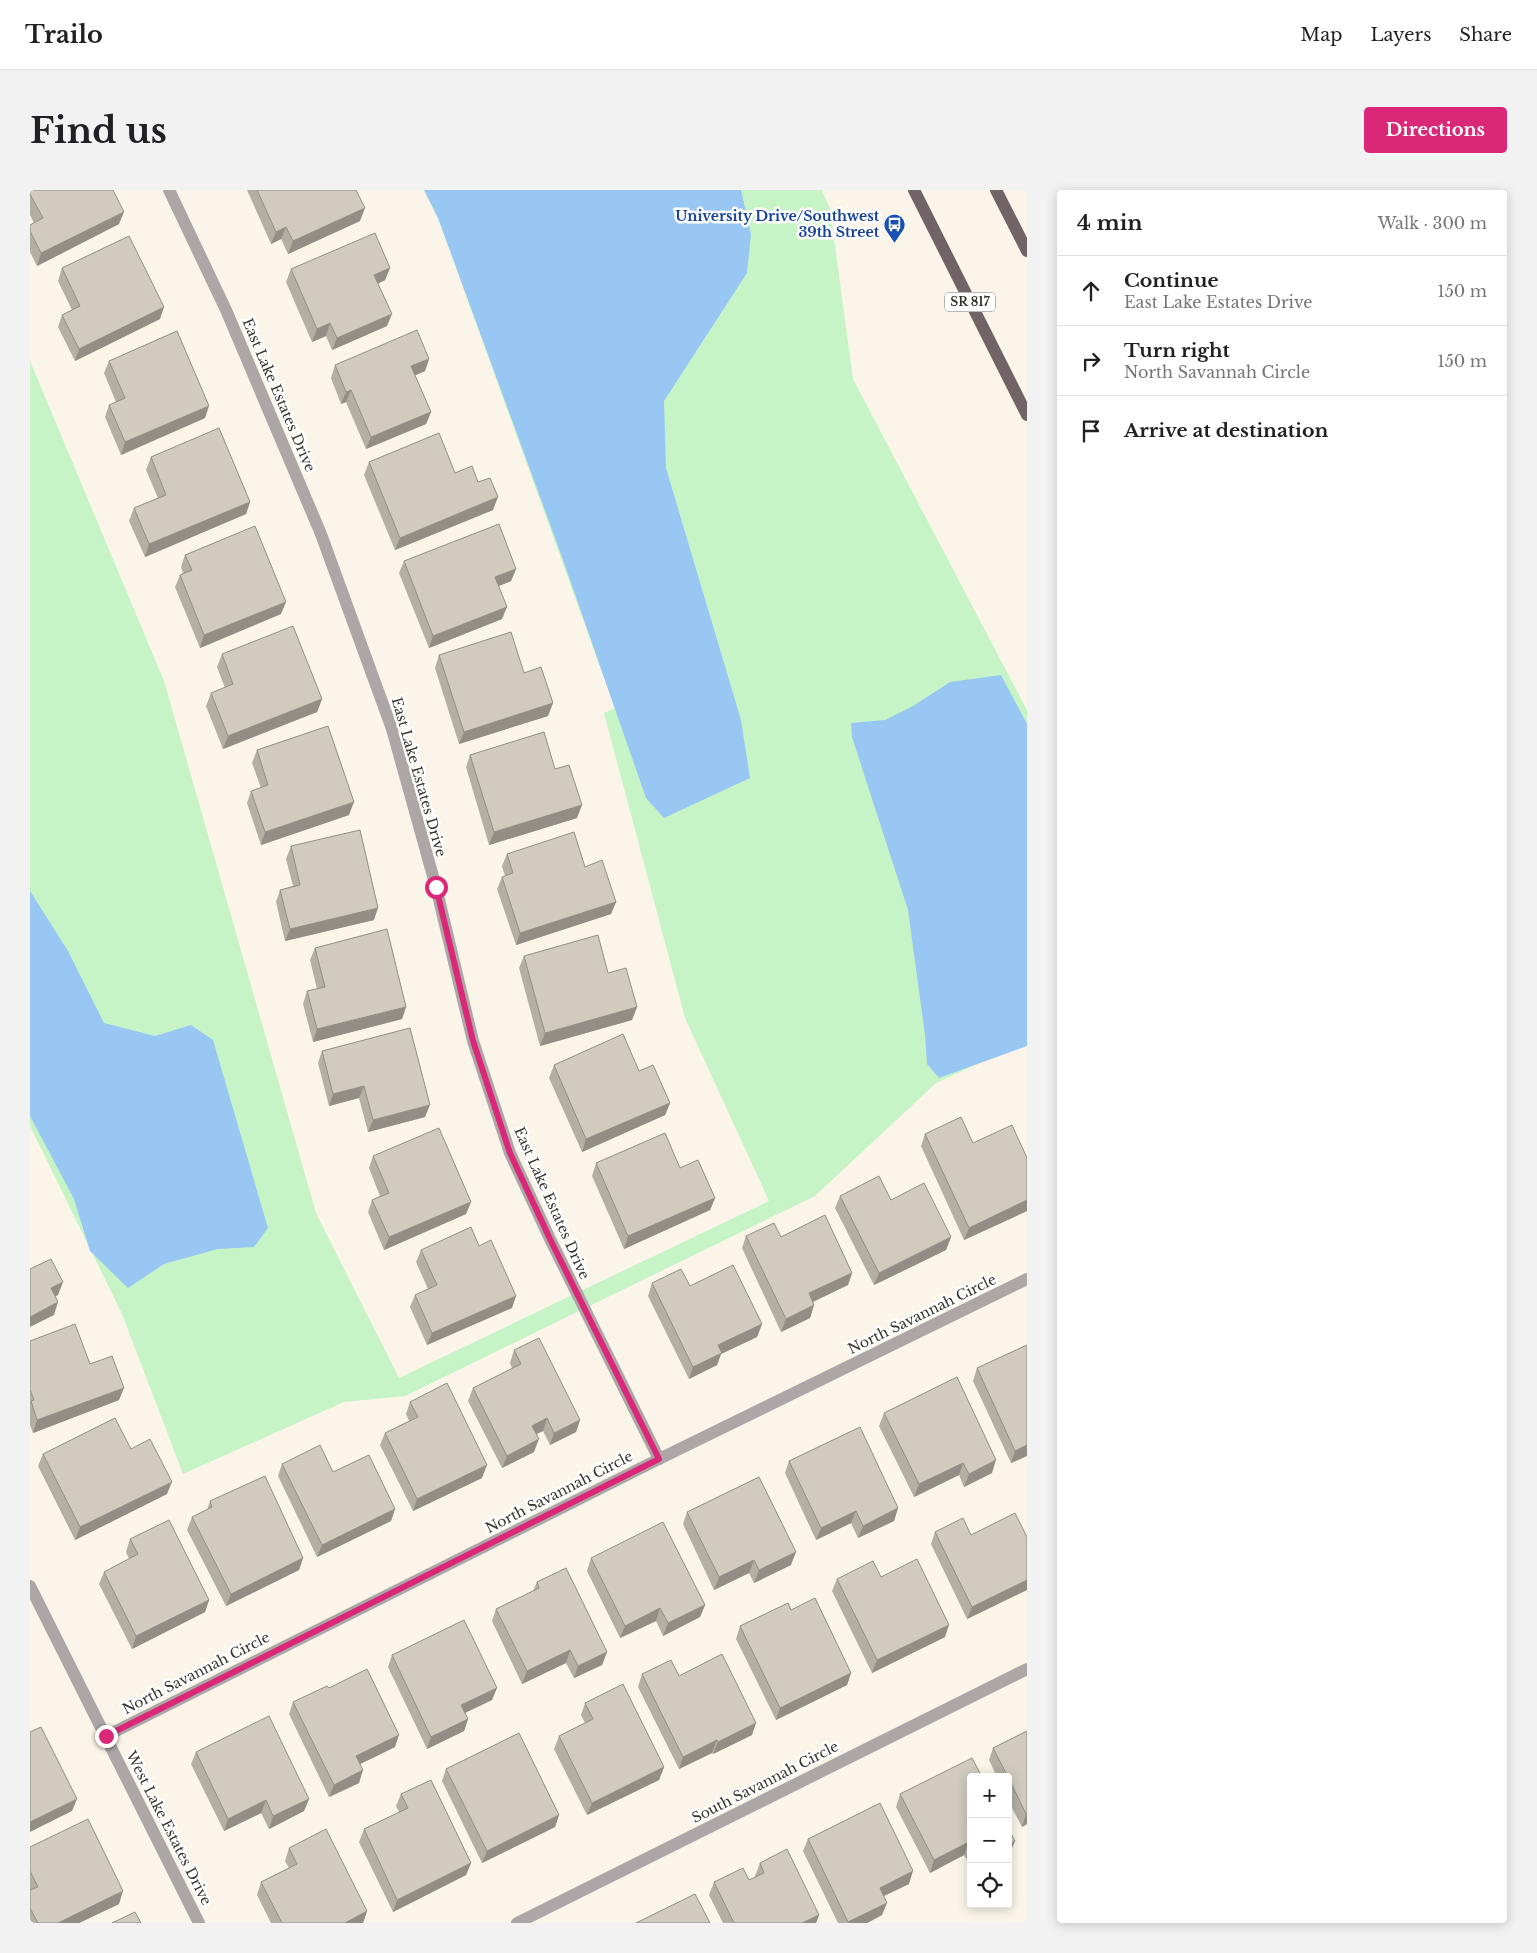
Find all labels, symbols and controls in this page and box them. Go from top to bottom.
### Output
text: Trailo [25,20,103,49]
text: Map [1301,24,1342,46]
text: Layers [1370,24,1431,46]
text: Share [1459,24,1512,46]
button: Directions [1364,107,1507,153]
text: Find us [30,109,167,152]
place label: University Drive/Southwest 39th Street [675,207,880,241]
text: 4 min [1077,210,1143,236]
bus stop icon: University Drive/Southwest 39th Street [883,212,907,243]
text: Walk · 300 m [1378,213,1487,233]
text: Continue [1124,269,1219,292]
icon: ahead [1077,277,1105,305]
text: 150 m [1438,281,1487,301]
road number: SR 817 [945,292,995,311]
text: East Lake Estates Drive [1124,292,1313,312]
street label: East Lake Estates Drive [238,316,320,474]
text: Turn right [1124,339,1230,362]
icon: right [1077,347,1105,375]
text: 150 m [1438,351,1487,371]
text: North Savannah Circle [1124,362,1310,382]
icon: arrive [1077,417,1105,445]
text: Arrive at destination [1124,419,1328,442]
street label: East Lake Estates Drive [388,695,450,859]
route start [425,876,448,899]
street label: East Lake Estates Drive [510,1124,594,1282]
street label: North Savannah Circle [845,1270,999,1358]
street label: North Savannah Circle [482,1447,636,1537]
street label: North Savannah Circle [119,1628,273,1718]
route end [95,1725,118,1748]
street label: South Savannah Circle [689,1737,841,1827]
street label: West Lake Estates Drive [122,1747,216,1908]
map controls [967,1773,1012,1908]
button: + [967,1773,1012,1818]
button: − [967,1818,1012,1863]
button: locate [967,1863,1012,1908]

